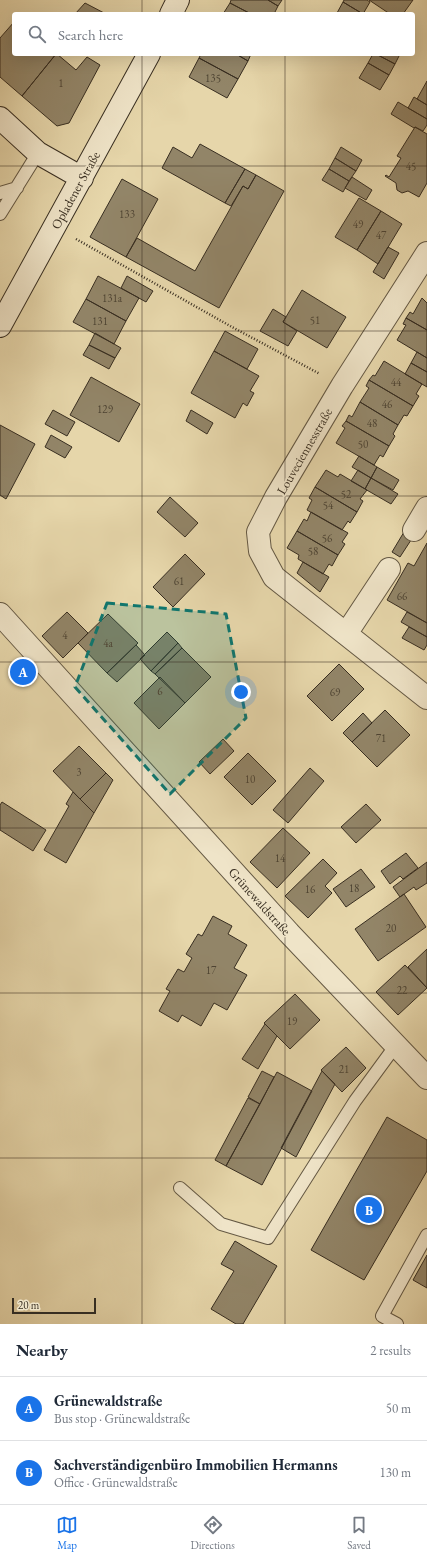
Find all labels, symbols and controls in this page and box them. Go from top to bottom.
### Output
search box [12,12,415,56]
icon: search [26,23,48,45]
text: Search here [58,25,123,44]
house number: 135 [205,71,221,85]
house number: 1 [58,76,64,90]
street label: Opladener Straße [47,148,104,232]
house number: 45 [406,159,416,173]
house number: 133 [119,207,135,221]
house number: 49 [353,217,364,231]
house number: 47 [376,228,387,242]
house number: 131a [102,291,123,305]
house number: 51 [310,313,320,327]
house number: 131 [92,314,108,328]
house number: 44 [391,375,402,389]
house number: 46 [382,397,393,411]
house number: 129 [97,402,114,416]
street label: Louveciennesstraße [273,405,336,498]
house number: 48 [367,416,377,430]
house number: 50 [358,437,368,451]
house number: 52 [341,487,352,501]
house number: 54 [323,498,334,512]
house number: 56 [322,531,333,545]
house number: 58 [308,544,318,558]
house number: 61 [174,574,184,588]
house number: 66 [397,589,408,603]
house number: 4 [62,628,68,642]
house number: 4a [103,636,113,650]
pin: A [10,657,36,687]
your location [231,682,251,702]
house number: 6 [157,684,163,698]
house number: 69 [330,685,341,699]
house number: 71 [376,731,386,745]
house number: 3 [76,765,82,779]
house number: 10 [245,772,255,786]
house number: 14 [275,851,286,865]
street label: Grünewaldstraße [225,864,295,939]
house number: 18 [349,881,359,895]
house number: 16 [305,882,316,896]
house number: 20 [386,921,396,935]
house number: 17 [206,963,217,977]
house number: 22 [397,983,408,997]
house number: 19 [287,1014,298,1028]
house number: 21 [339,1062,349,1076]
pin: B [356,1195,382,1225]
scale bar [12,1296,96,1315]
text: 20 m [18,1298,39,1312]
text: Nearby [16,1339,68,1361]
text: 2 results [370,1342,411,1359]
text: Grünewaldstraße [54,1391,162,1410]
text: A [24,1400,34,1417]
text: 50 m [386,1400,411,1417]
text: Bus stop · Grünewaldstraße [54,1410,190,1427]
text: Sachverständigenbüro Immobilien Hermanns [54,1455,338,1474]
text: B [25,1464,33,1481]
text: 130 m [380,1464,411,1481]
text: Office · Grünewaldstraße [54,1474,178,1491]
tab: Map [56,1514,78,1552]
tab: Directions [191,1514,235,1552]
tab: Saved [347,1514,371,1552]

